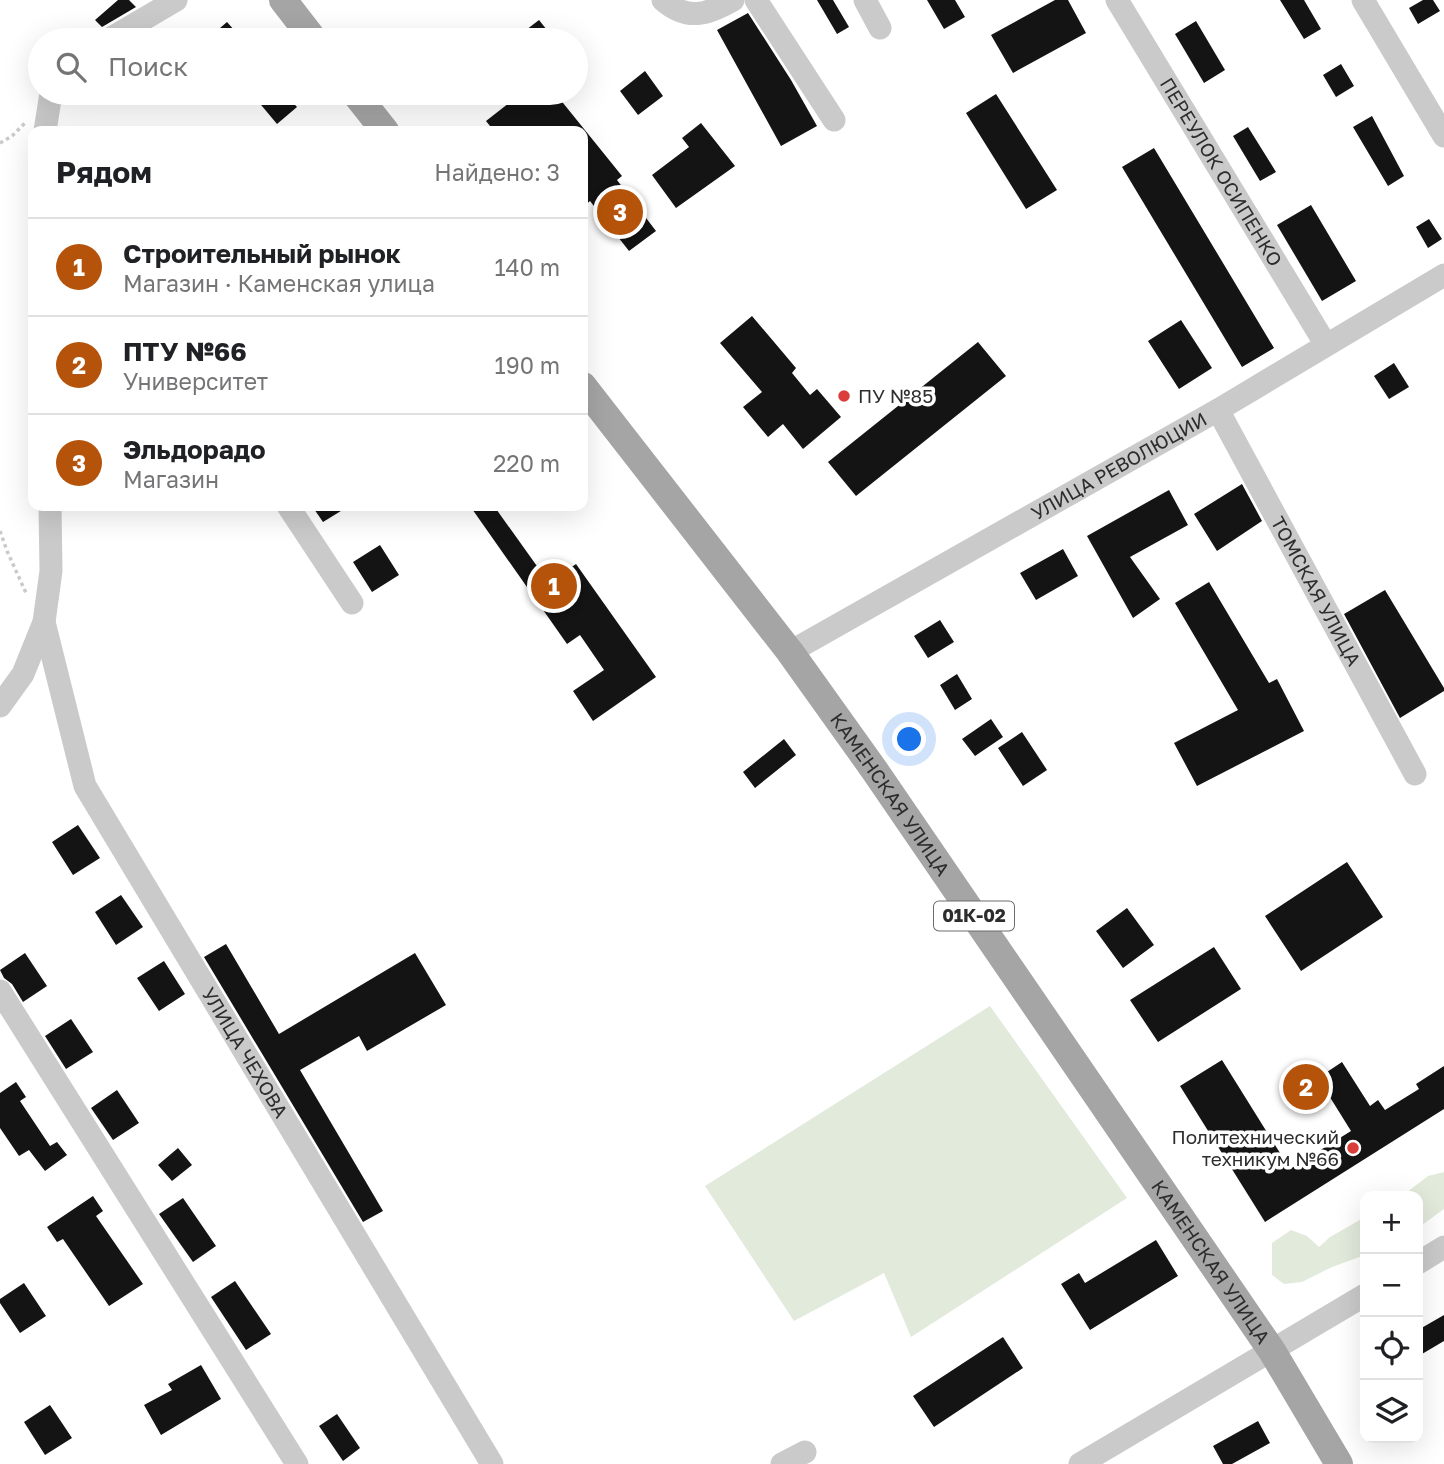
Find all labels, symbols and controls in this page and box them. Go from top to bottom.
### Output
search box [28,28,588,105]
icon: search [52,48,90,86]
text: Поиск [108,51,188,82]
street label: ПЕРЕУЛОК ОСИПЕНКО [1156,73,1287,270]
text: Рядом [56,154,152,190]
text: Найдено: 3 [434,158,560,186]
pin: 3 [597,186,643,238]
text: Строительный рынок [123,238,401,269]
text: 1 [73,253,85,281]
text: 140 m [494,253,560,281]
text: Магазин · Каменская улица [123,269,435,297]
text: ПТУ №66 [123,336,247,367]
text: 2 [72,351,86,379]
text: 190 m [495,351,560,379]
text: Университет [123,367,268,395]
place label: ПУ №85 [858,384,933,407]
marker: ПУ №85 [836,388,852,404]
street label: УЛИЦА РЕВОЛЮЦИИ [1027,407,1211,524]
text: Эльдорадо [123,434,266,465]
text: 3 [72,449,86,477]
text: 220 m [493,449,560,477]
text: Магазин [123,465,219,493]
street label: ТОМСКАЯ УЛИЦА [1267,512,1366,670]
pin: 1 [531,560,577,612]
street label: КАМЕНСКАЯ УЛИЦА [826,708,955,880]
your location [892,722,926,756]
road number: 01К-02 [934,902,1014,931]
street label: УЛИЦА ЧЕХОВА [198,983,294,1122]
pin: 2 [1283,1061,1329,1113]
place label: Политехнический техникум №66 [1171,1125,1339,1170]
marker: Политехнический техникум №66 [1345,1140,1361,1156]
street label: КАМЕНСКАЯ УЛИЦА [1147,1175,1276,1348]
map controls [1360,1191,1423,1443]
button: + [1360,1191,1423,1254]
button: − [1360,1254,1423,1317]
button: locate [1360,1317,1423,1380]
button: layers [1360,1380,1423,1443]

